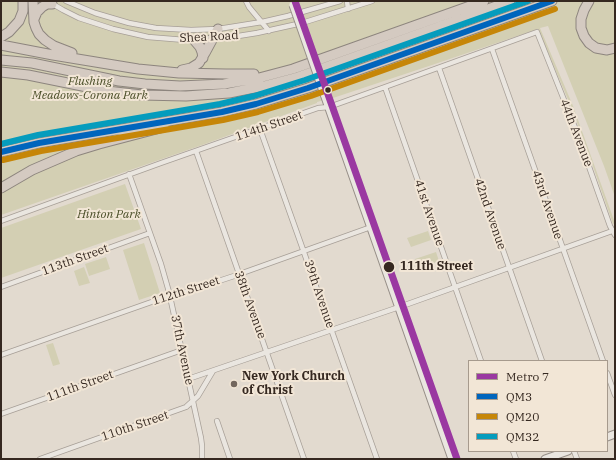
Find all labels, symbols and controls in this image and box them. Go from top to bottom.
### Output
street label: Shea Road [179,28,239,46]
park label: Flushing Meadows-Corona Park [32,75,148,103]
unlabelled marker [323,85,333,95]
street label: 44th Avenue [557,97,595,169]
street label: 114th Street [234,108,304,144]
street label: 43rd Avenue [528,169,566,241]
street label: 42nd Avenue [471,177,509,251]
street label: 41st Avenue [411,178,447,248]
park label: Hinton Park [77,208,141,222]
street label: 113th Street [40,241,110,279]
street label: 39th Avenue [301,258,337,330]
marker: 111th Street [382,260,396,274]
place label: 111th Street [400,260,473,274]
street label: 38th Avenue [231,269,269,341]
street label: 112th Street [151,273,221,309]
street label: 37th Avenue [168,314,196,386]
legend [468,360,608,452]
street label: 111th Street [45,367,115,405]
text: Metro 7 [506,369,549,384]
place label: New York Church of Christ [242,370,345,398]
marker: New York Church of Christ [229,379,239,389]
text: QM3 [506,389,532,404]
street label: 110th Street [100,408,170,444]
text: QM20 [506,409,539,424]
text: QM32 [506,429,539,444]

